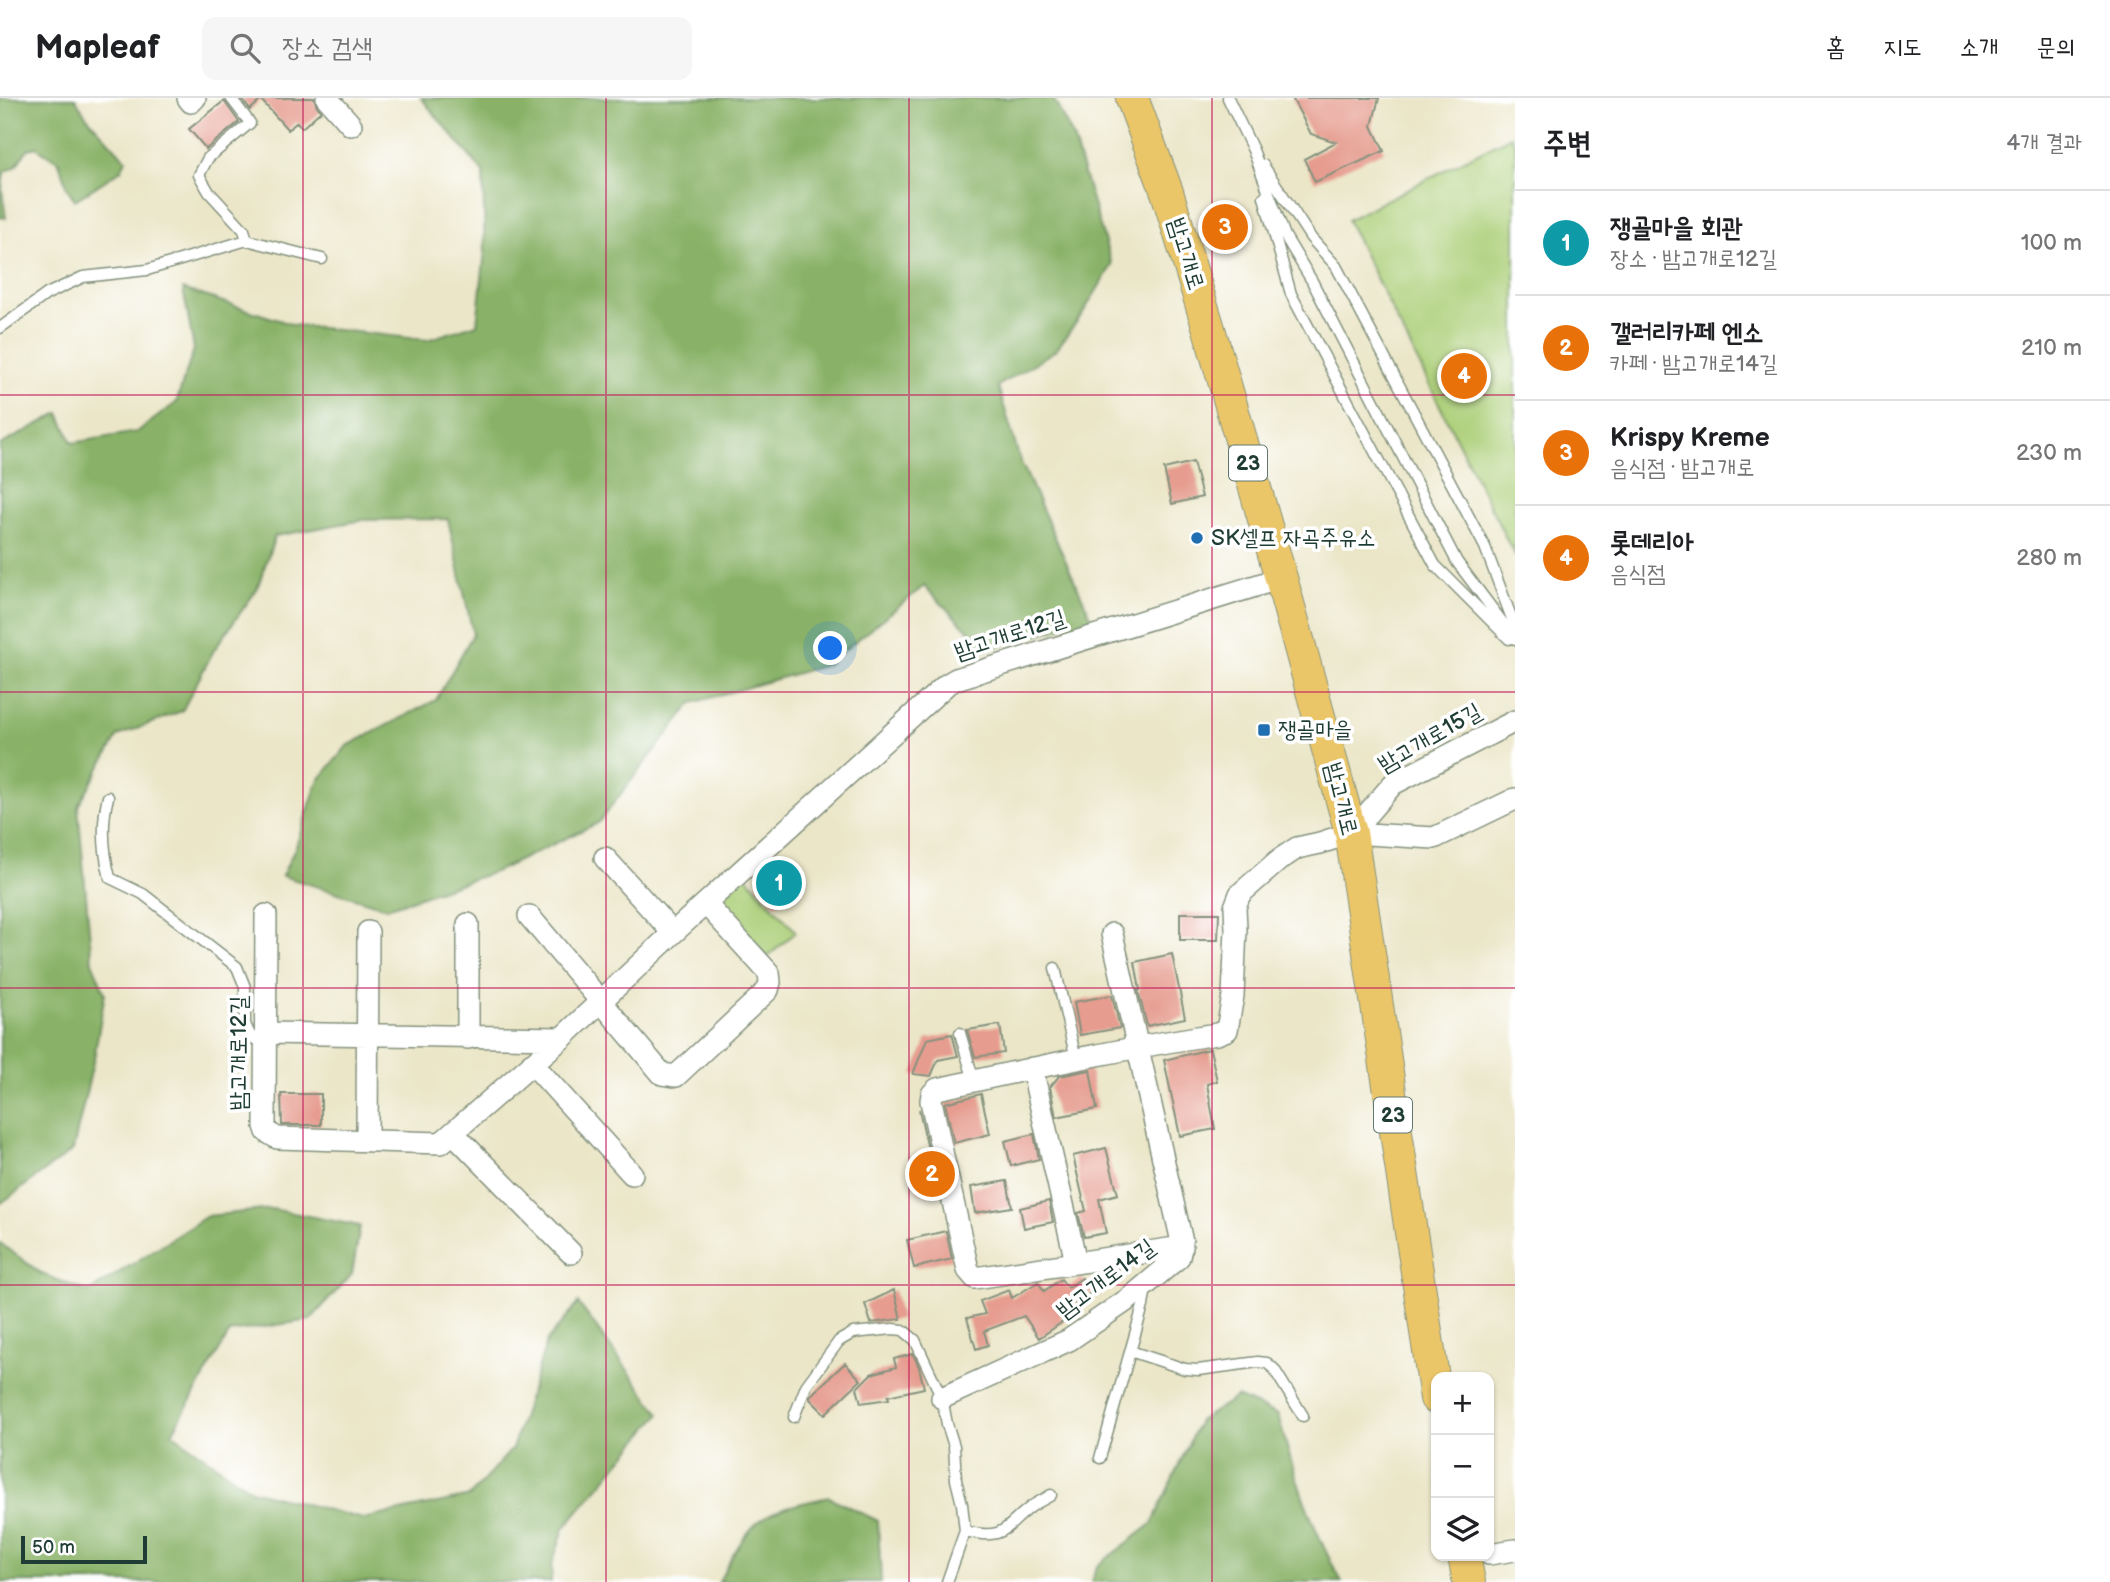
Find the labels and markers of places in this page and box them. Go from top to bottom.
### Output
pin: 3 [1202,201,1248,253]
pin: 4 [1441,350,1487,402]
place label: SK셀프 자곡주유소 [1211,524,1376,552]
marker: SK셀프 자곡주유소 [1189,530,1205,546]
place label: 쟁골마을 [1278,716,1352,744]
marker: 쟁골마을 [1256,722,1272,738]
pin: 1 [756,857,802,909]
pin: 2 [909,1148,955,1200]

